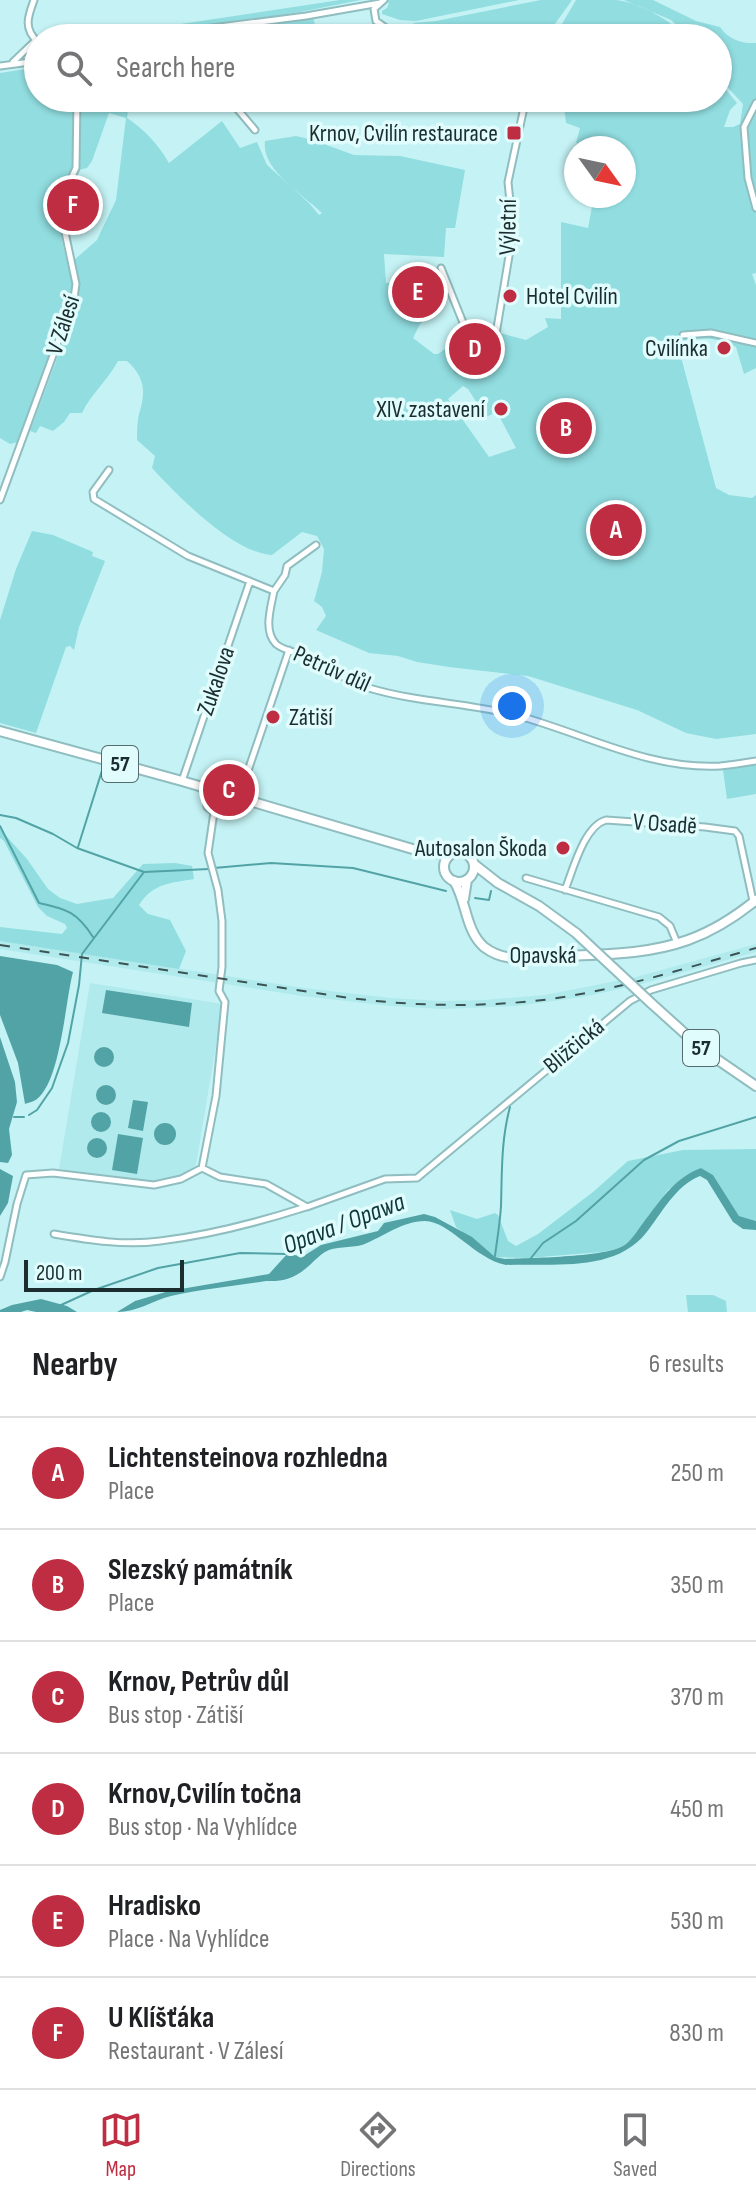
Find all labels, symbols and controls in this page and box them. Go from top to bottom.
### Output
search box [24,24,732,112]
icon: search [52,46,96,90]
text: Search here [116,50,235,86]
place label: Krnov, Cvilín restaurace [309,119,498,148]
marker: Krnov, Cvilín restaurace [505,124,523,142]
north arrow [564,136,636,208]
pin: F [47,175,99,235]
street label: Výletní [493,198,523,255]
pin: E [392,262,444,322]
place label: Hotel Cvilín [526,282,618,311]
marker: Hotel Cvilín [501,287,519,305]
street label: V Zálesí [40,291,86,358]
pin: D [449,319,501,379]
place label: Cvilínka [645,334,708,363]
marker: Cvilínka [715,339,733,357]
place label: XIV. zastavení [376,395,486,424]
pin: B [540,398,592,458]
marker: XIV. zastavení [492,400,510,418]
pin: A [590,500,642,560]
street label: Petrův důl [289,639,375,699]
street label: Zukalova [191,643,241,719]
your location [492,686,532,726]
place label: Zátiší [289,703,333,732]
marker: Zátiší [264,708,282,726]
road number: 57 [102,746,138,782]
pin: C [203,760,255,820]
street label: V Osadě [632,807,698,841]
place label: Autosalon Škoda [414,834,547,863]
marker: Autosalon Škoda [554,839,572,857]
street label: Opavská [509,941,577,970]
street label: Bližčická [538,1012,610,1080]
road number: 57 [683,1030,719,1066]
water label: Opava / Opawa [279,1186,410,1261]
scale bar [24,1256,184,1292]
text: 200 m [36,1260,82,1287]
text: Nearby [32,1344,118,1385]
text: 6 results [649,1349,724,1380]
text: Lichtensteinova rozhledna [108,1440,388,1476]
text: A [52,1458,64,1489]
text: 250 m [670,1458,724,1489]
text: Place [108,1476,155,1507]
text: Slezský památník [108,1552,293,1588]
text: B [52,1570,64,1601]
text: 350 m [670,1570,724,1601]
text: Place [108,1588,155,1619]
text: Krnov, Petrův důl [108,1664,289,1700]
text: C [51,1682,65,1713]
text: 370 m [670,1682,724,1713]
text: Bus stop · Zátiší [108,1700,243,1731]
text: Krnov,Cvilín točna [108,1776,301,1812]
text: D [51,1794,65,1825]
text: 450 m [670,1794,724,1825]
text: Bus stop · Na Vyhlídce [108,1812,298,1843]
text: Hradisko [108,1888,201,1924]
text: E [52,1906,64,1937]
text: 530 m [670,1906,724,1937]
text: Place · Na Vyhlídce [108,1924,270,1955]
text: U Klíšťáka [108,2000,214,2036]
text: F [53,2018,63,2049]
text: 830 m [669,2018,724,2049]
text: Restaurant · V Zálesí [108,2036,284,2067]
tab: Map [99,2108,143,2183]
tab: Directions [340,2108,416,2183]
tab: Saved [613,2108,657,2183]

